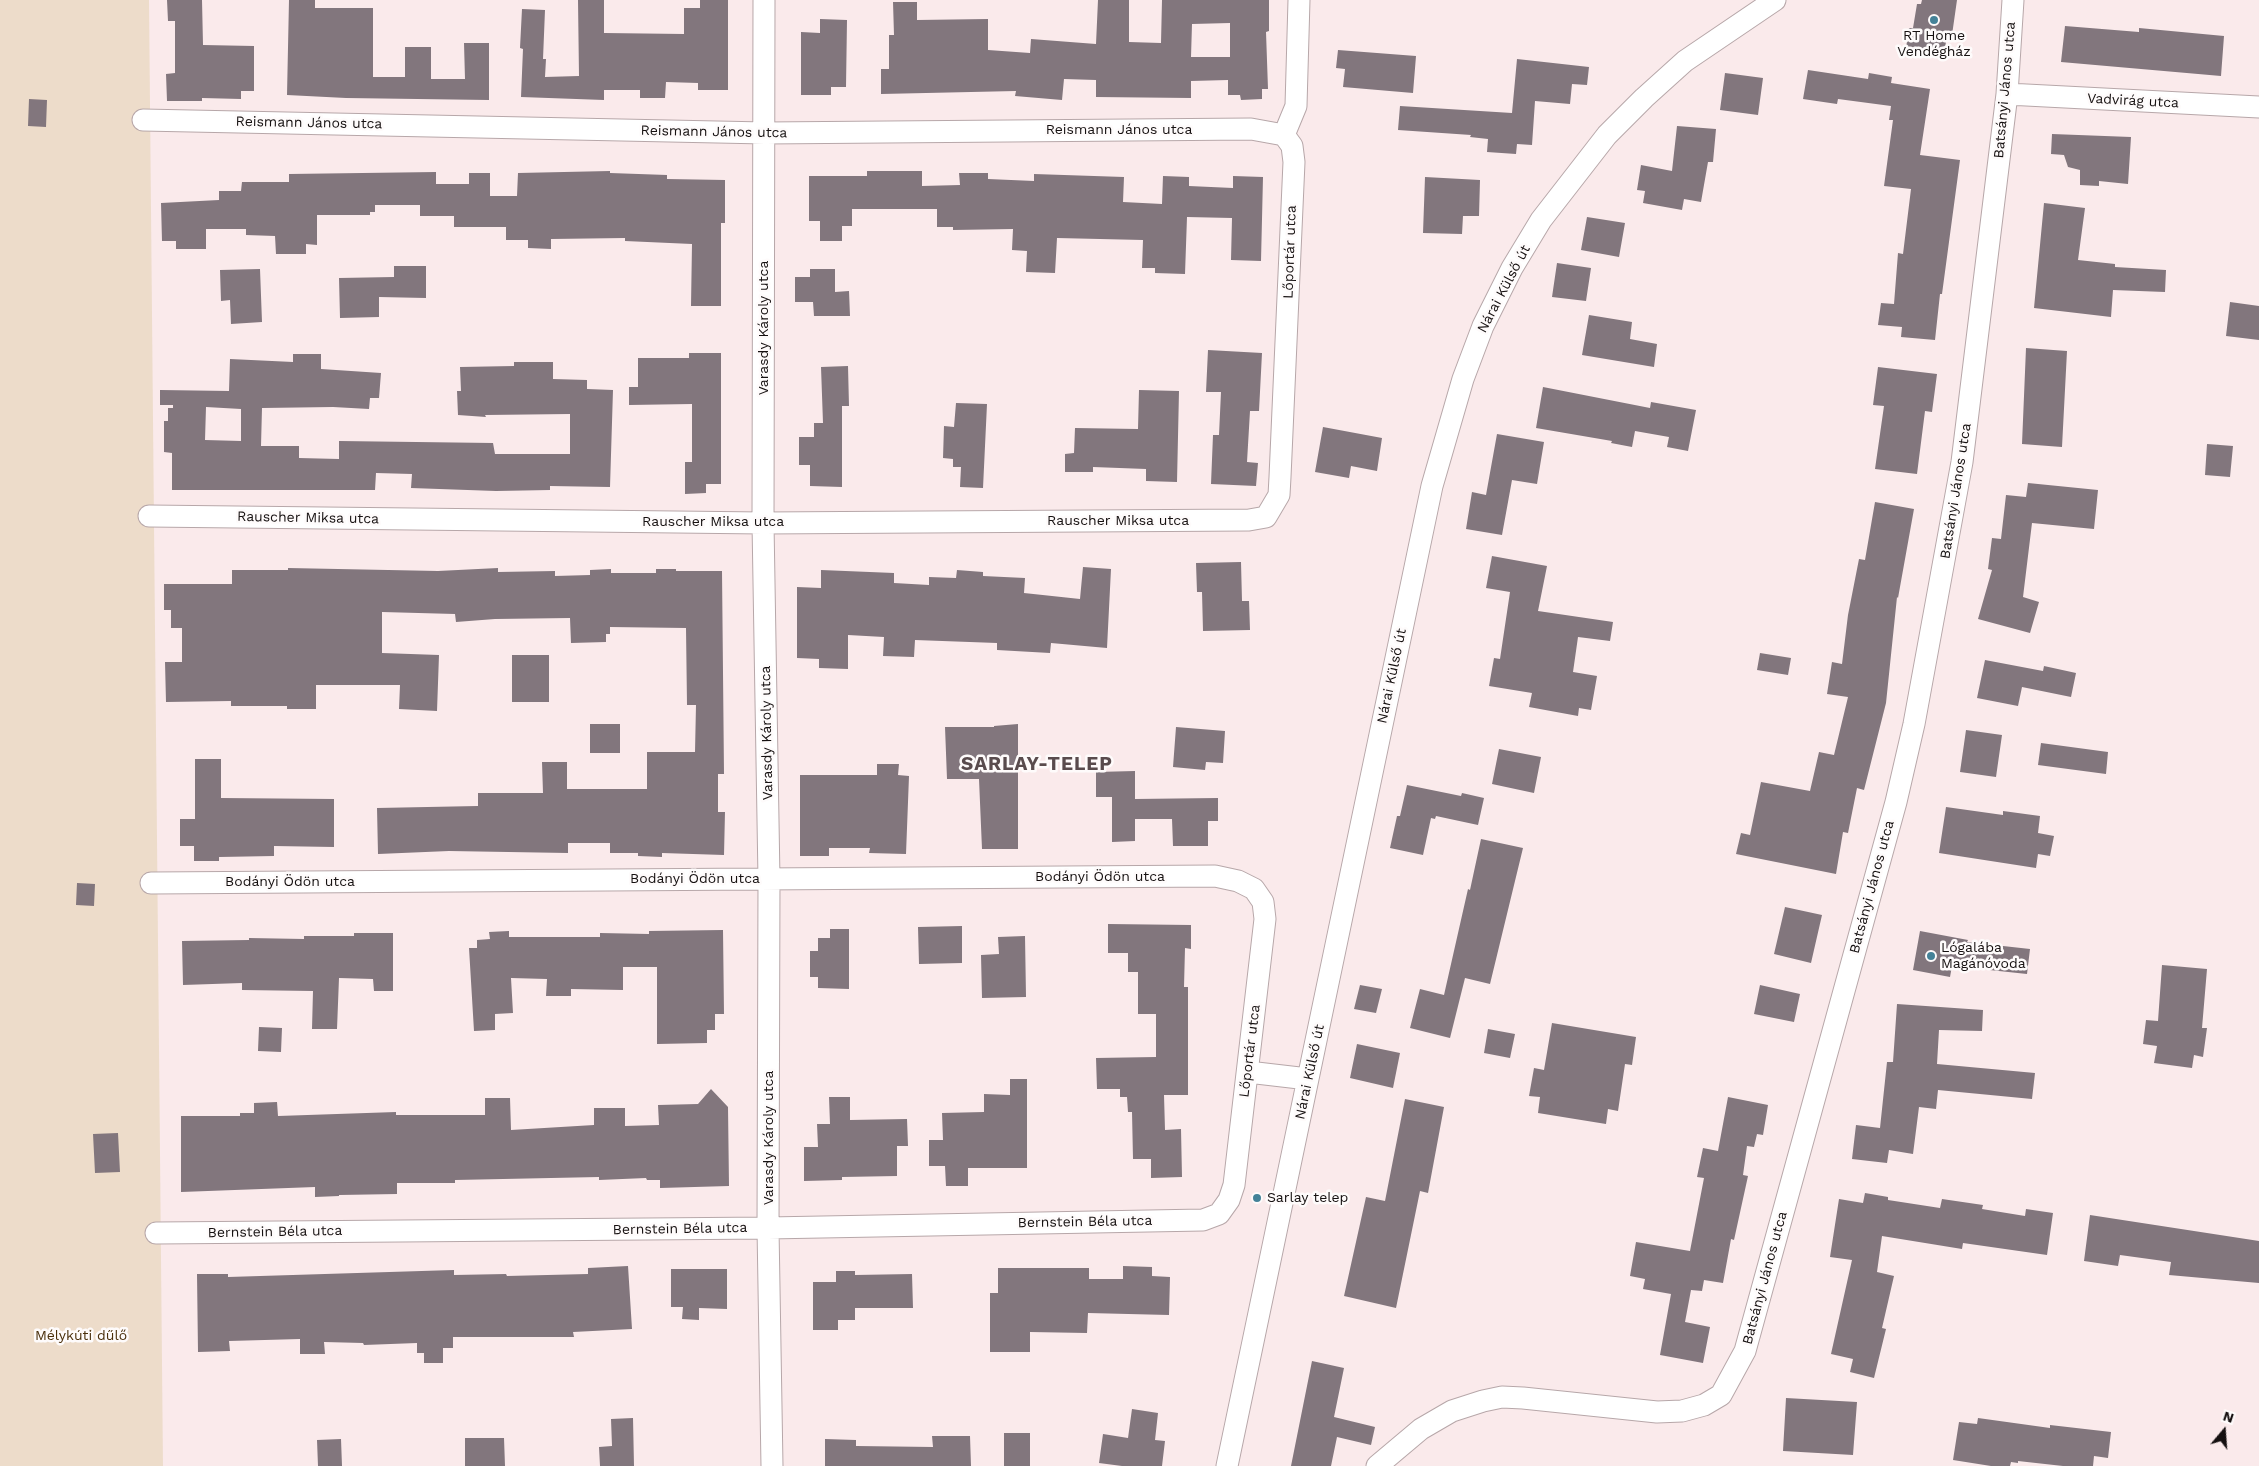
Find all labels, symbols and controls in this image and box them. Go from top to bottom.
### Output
marker: RT Home Vendégház [1928,14,1940,26]
street label: Batsányi János utca [1991,21,2019,159]
place label: RT Home Vendégház [1897,28,1971,60]
street label: Vadvirág utca [2087,90,2179,112]
street label: Reismann János utca [236,113,382,133]
street label: Reismann János utca [641,122,787,142]
street label: Reismann János utca [1046,122,1192,138]
street label: Lőportár utca [1280,205,1300,299]
street label: Nárai Külső út [1474,242,1534,336]
street label: Varasdy Károly utca [756,261,772,395]
street label: Batsányi János utca [1937,422,1975,560]
street label: Rauscher Miksa utca [237,508,379,528]
street label: Rauscher Miksa utca [1047,513,1189,529]
street label: Rauscher Miksa utca [642,514,784,530]
street label: Nárai Külső út [1374,627,1410,725]
street label: Varasdy Károly utca [757,665,777,801]
district label: SARLAY-TELEP [959,753,1115,775]
street label: Batsányi János utca [1846,819,1898,955]
street label: Bodányi Ödön utca [1035,869,1165,885]
street label: Bodányi Ödön utca [630,871,760,887]
street label: Bodányi Ödön utca [225,874,355,890]
place label: Lógalába Magánóvoda [1941,940,2026,972]
marker: Lógalába Magánóvoda [1925,950,1937,962]
street label: Lőportár utca [1236,1004,1264,1098]
street label: Nárai Külső út [1292,1023,1328,1121]
street label: Varasdy Károly utca [761,1071,777,1205]
place label: Sarlay telep [1267,1190,1348,1206]
marker: Sarlay telep [1251,1192,1263,1204]
street label: Batsányi János utca [1739,1210,1791,1346]
street label: Bernstein Béla utca [1018,1212,1152,1232]
street label: Bernstein Béla utca [613,1219,747,1239]
street label: Bernstein Béla utca [208,1222,342,1242]
park label: Mélykúti dűlő [35,1328,127,1344]
north arrow [2199,1406,2249,1456]
text: N [2221,1408,2236,1426]

